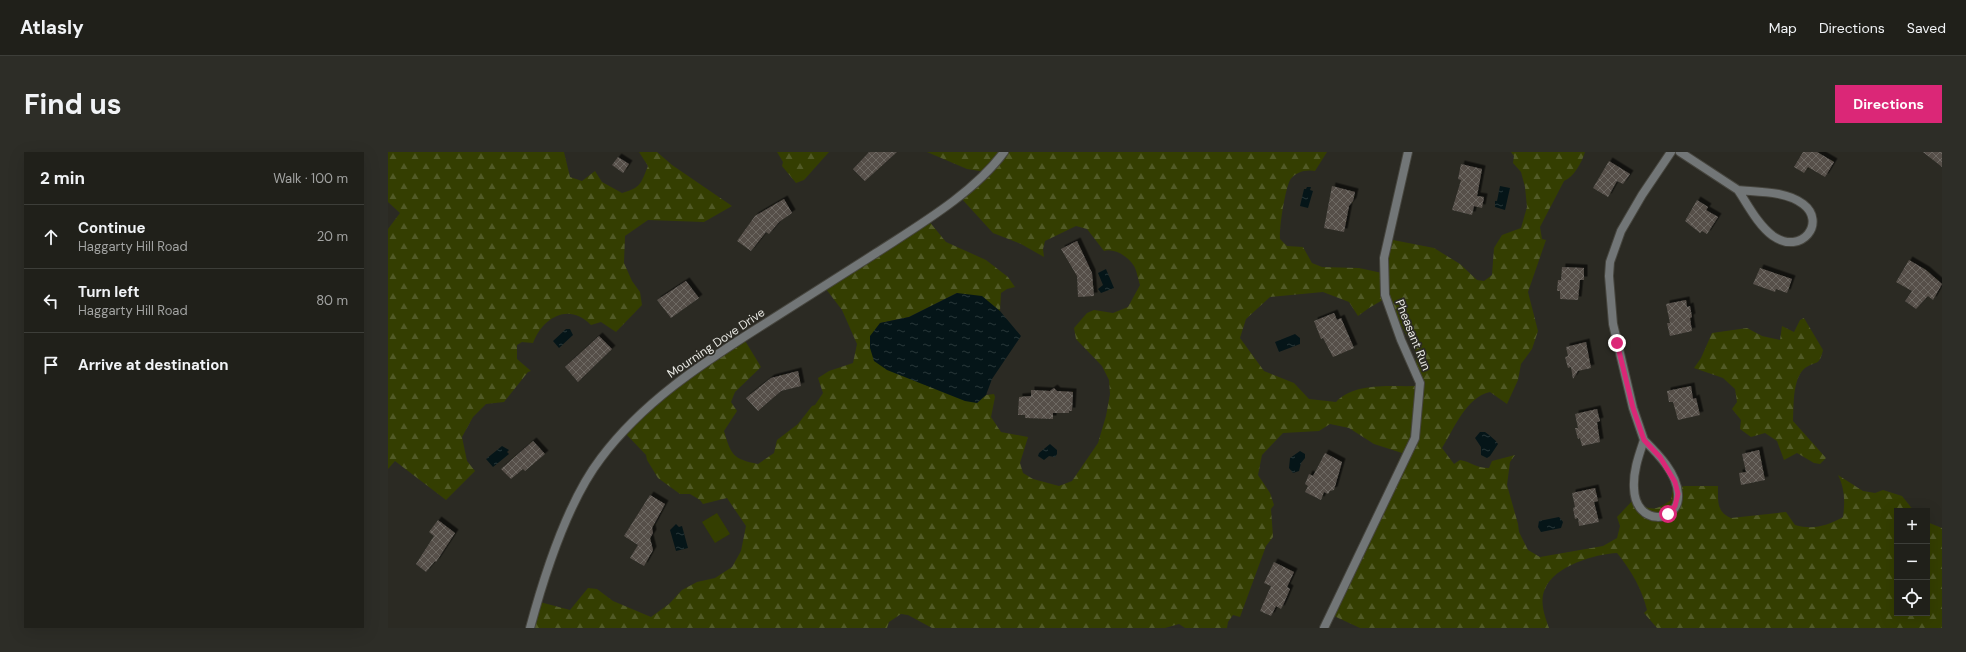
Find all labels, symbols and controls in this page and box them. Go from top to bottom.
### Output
text: Atlasly [20,15,84,40]
text: Map [1769,19,1797,37]
text: Directions [1819,19,1885,37]
text: Saved [1907,19,1946,37]
button: Directions [1835,85,1942,123]
text: Find us [24,86,122,123]
text: 2 min [40,167,85,189]
text: Walk · 100 m [273,170,348,187]
text: Continue [78,218,146,238]
icon: ahead [40,226,62,248]
text: 20 m [317,228,348,245]
text: Haggarty Hill Road [78,238,188,255]
text: Turn left [78,282,139,302]
icon: left [40,290,62,312]
text: 80 m [316,292,348,309]
street label: Pheasant Run [1391,297,1435,373]
text: Haggarty Hill Road [78,302,188,319]
street label: Mourning Dove Drive [664,304,768,382]
route end [1608,334,1626,352]
icon: arrive [40,354,62,376]
text: Arrive at destination [78,355,229,375]
route start [1659,505,1677,523]
map controls [1894,508,1930,616]
button: + [1894,508,1930,544]
button: − [1894,544,1930,580]
button: locate [1894,580,1930,616]

